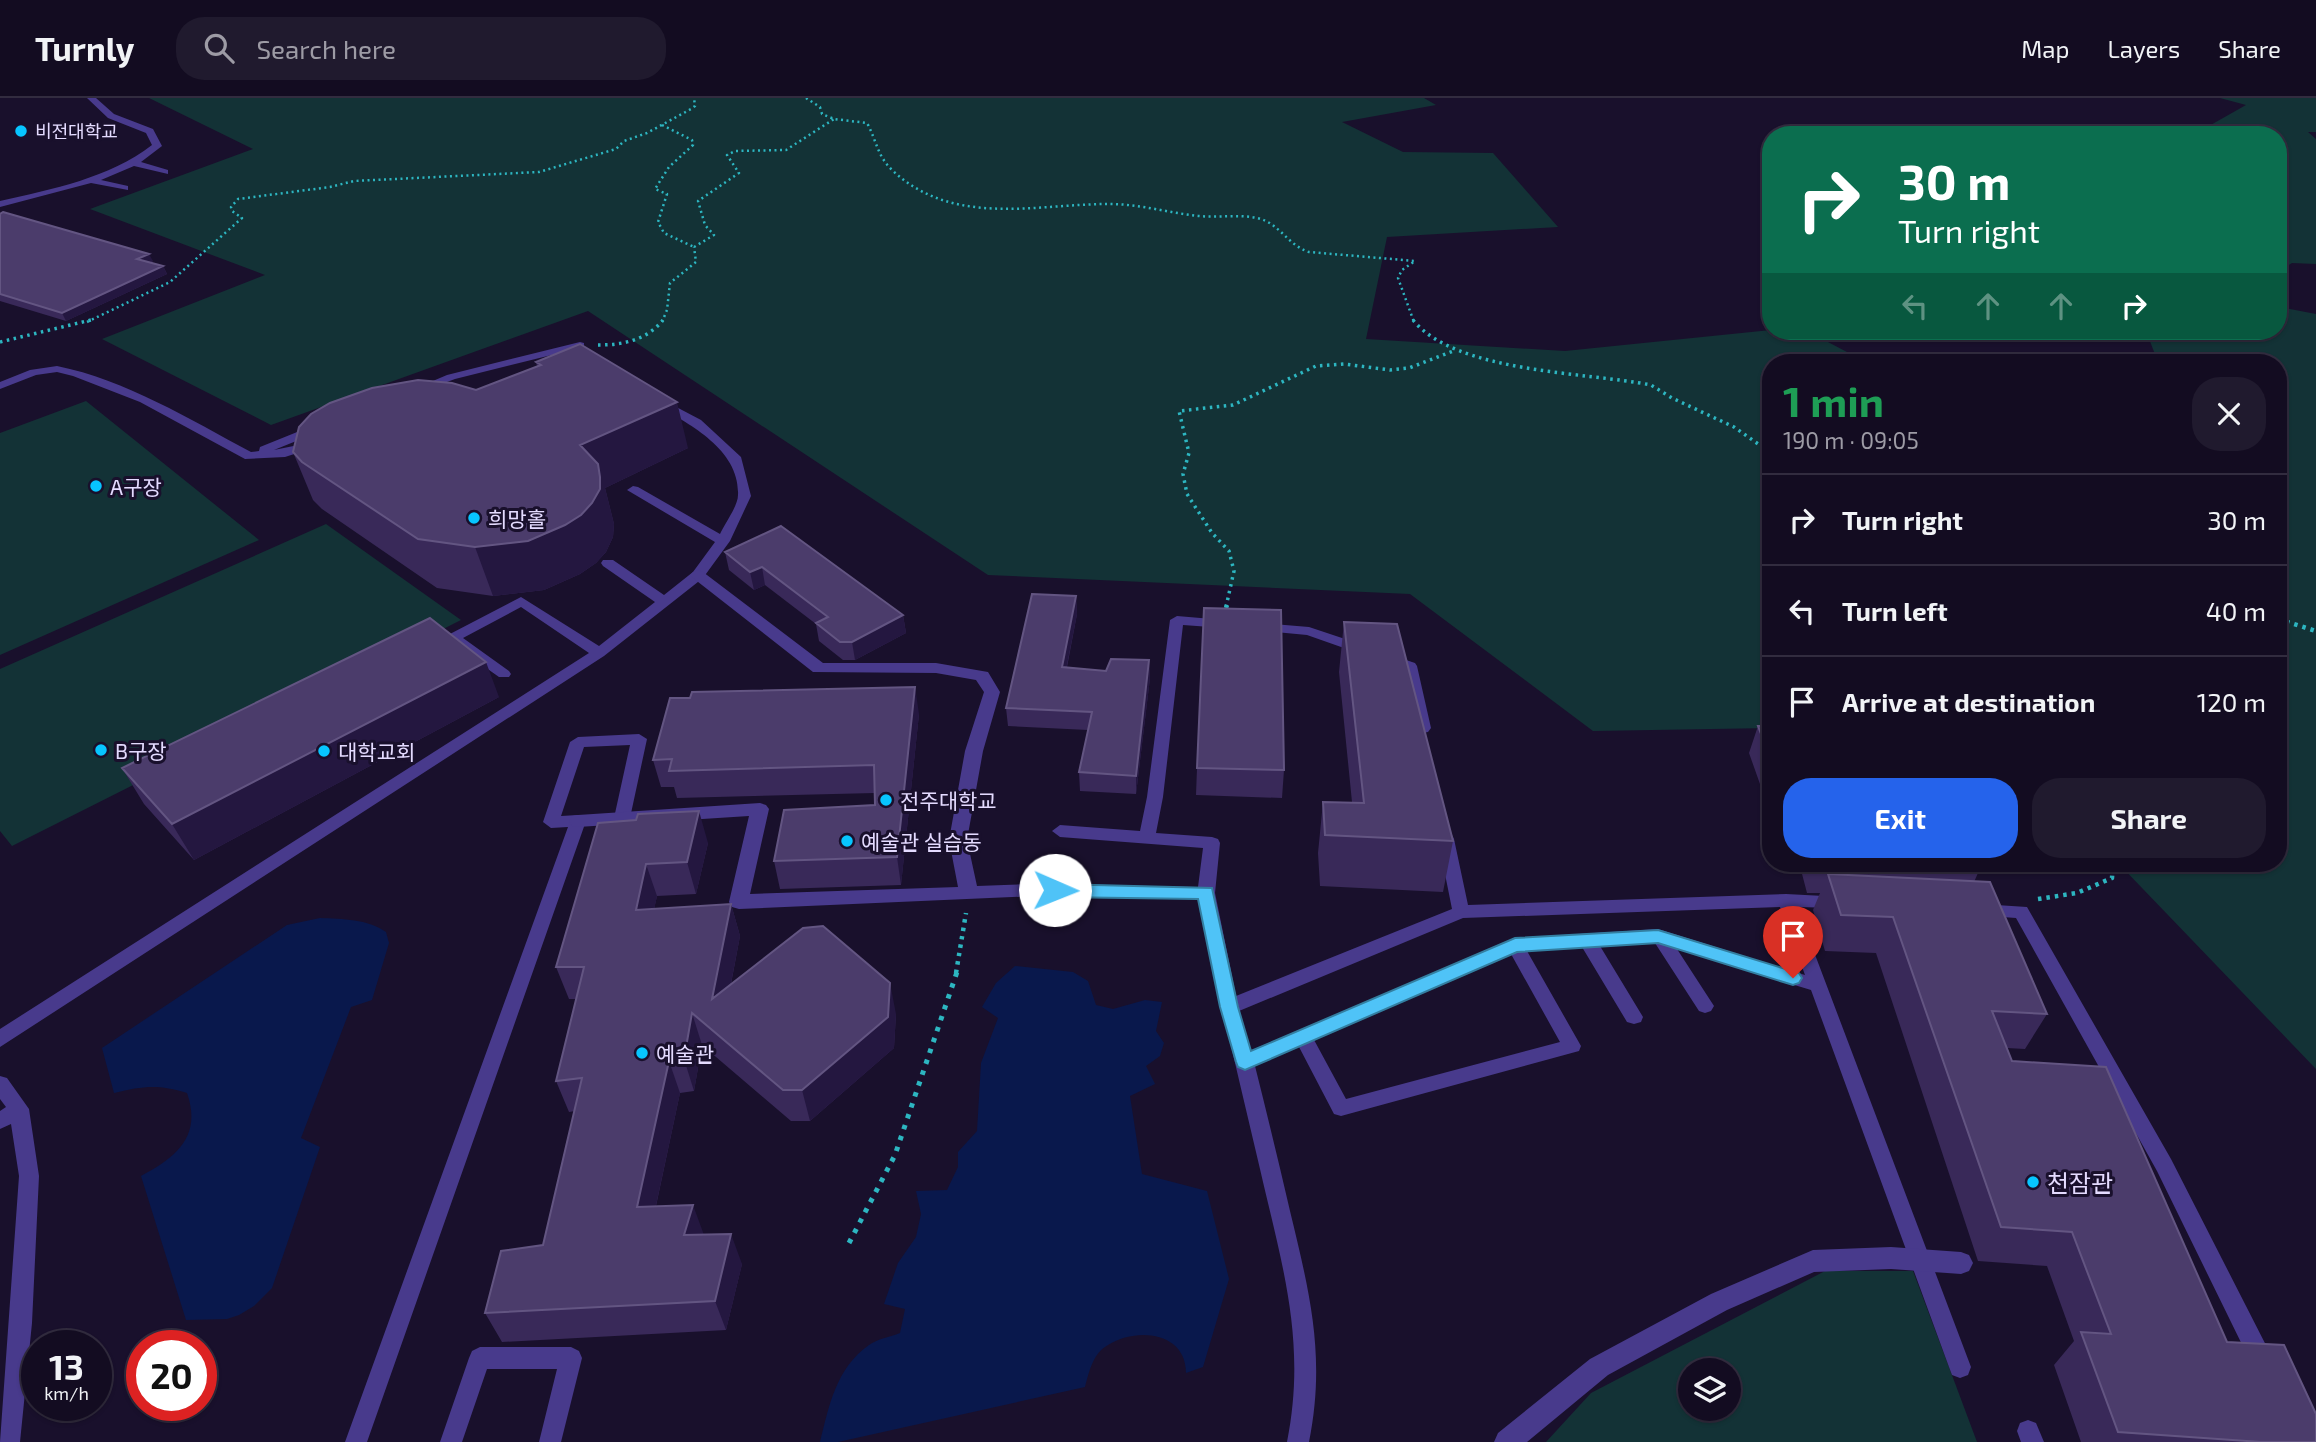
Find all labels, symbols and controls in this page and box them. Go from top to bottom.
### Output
search box [176,17,666,80]
text: Turnly [35,28,134,68]
icon: search [200,29,238,67]
text: Search here [256,33,396,64]
text: Map [2021,34,2069,63]
text: Layers [2107,34,2180,63]
text: Share [2218,34,2281,63]
place label: 비전대학교 [35,120,118,142]
marker: 비전대학교 [13,123,29,139]
text: 30 m [1898,151,2010,210]
icon: right [1783,154,1874,245]
text: Turn right [1898,211,2040,249]
icon: left [1896,287,1934,325]
icon: ahead [1969,287,2007,325]
icon: ahead [2042,287,2080,325]
icon: right [2115,287,2153,325]
text: 1 min [1783,375,1884,425]
button: close [2192,377,2266,451]
text: 190 m · 09:05 [1783,426,1919,454]
place label: A구장 [110,474,162,499]
marker: A구장 [88,478,104,494]
icon: right [1783,501,1821,539]
text: Turn right [1842,504,1963,535]
text: 30 m [2207,504,2266,535]
place label: 희망홀 [488,506,546,531]
marker: 희망홀 [466,510,482,526]
icon: left [1783,592,1821,630]
text: Turn left [1842,595,1948,626]
text: 40 m [2206,595,2266,626]
icon: arrive [1783,683,1821,721]
text: Arrive at destination [1842,686,2095,717]
text: 120 m [2197,686,2266,717]
place label: B구장 [115,738,167,763]
place label: 대학교회 [338,739,415,764]
marker: B구장 [93,742,109,758]
marker: 대학교회 [316,743,332,759]
button: Exit [1783,778,2018,858]
button: Share [2032,778,2266,858]
place label: 전주대학교 [900,788,997,813]
marker: 전주대학교 [878,792,894,808]
place label: 예술관 실습동 [861,829,982,854]
marker: 예술관 실습동 [839,833,855,849]
position arrow [1018,853,1092,927]
pin [1763,906,1823,978]
icon: arrive [1774,917,1812,955]
place label: 예술관 [656,1041,714,1066]
marker: 예술관 [634,1045,650,1061]
place label: 천잠관 [2047,1168,2113,1197]
marker: 천잠관 [2025,1174,2041,1190]
speed limit sign: 20 [126,1330,217,1421]
text: 13 [49,1345,84,1387]
map controls [1678,1358,1741,1421]
button: layers [1678,1358,1741,1421]
text: km/h [44,1382,89,1404]

